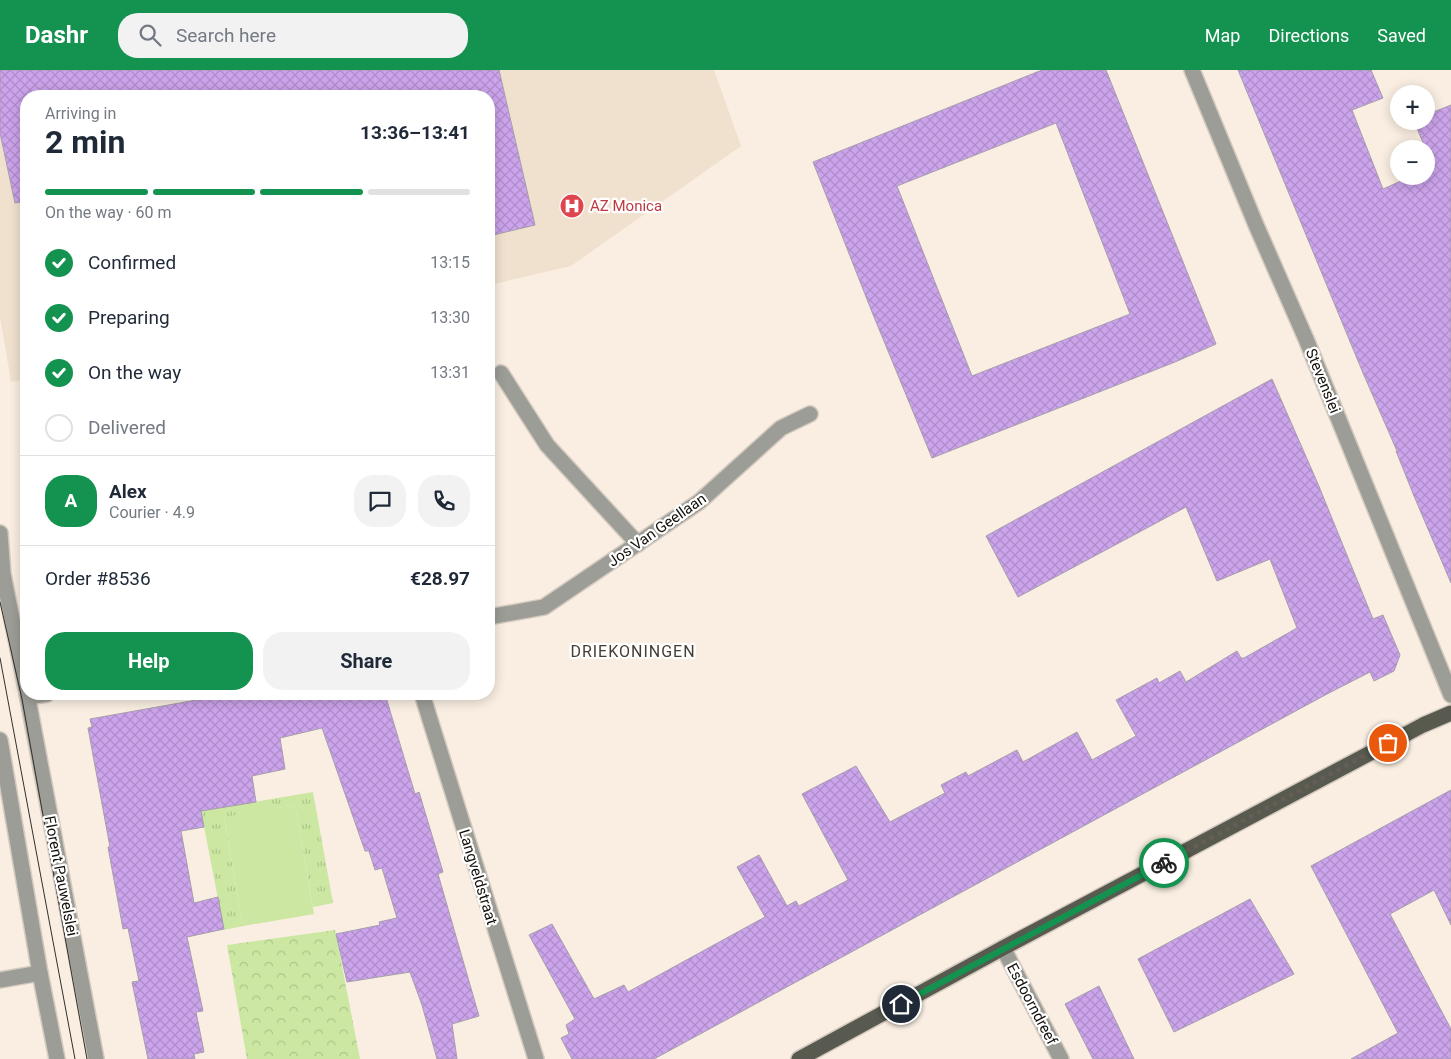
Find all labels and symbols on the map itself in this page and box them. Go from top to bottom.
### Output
hospital icon: AZ Monica [559,193,585,219]
place label: AZ Monica [590,197,662,215]
street label: Stevenslei [1302,346,1344,416]
street label: Jos Van Geellaan [604,489,710,571]
district label: DRIEKONINGEN [570,642,696,661]
pin [1367,722,1409,764]
street label: Florent Pauwelslei [41,814,81,938]
street label: Langveldstraat [455,827,501,927]
courier [1139,838,1189,888]
street label: Esdoorndreef [1003,960,1061,1049]
pin [880,983,922,1025]

